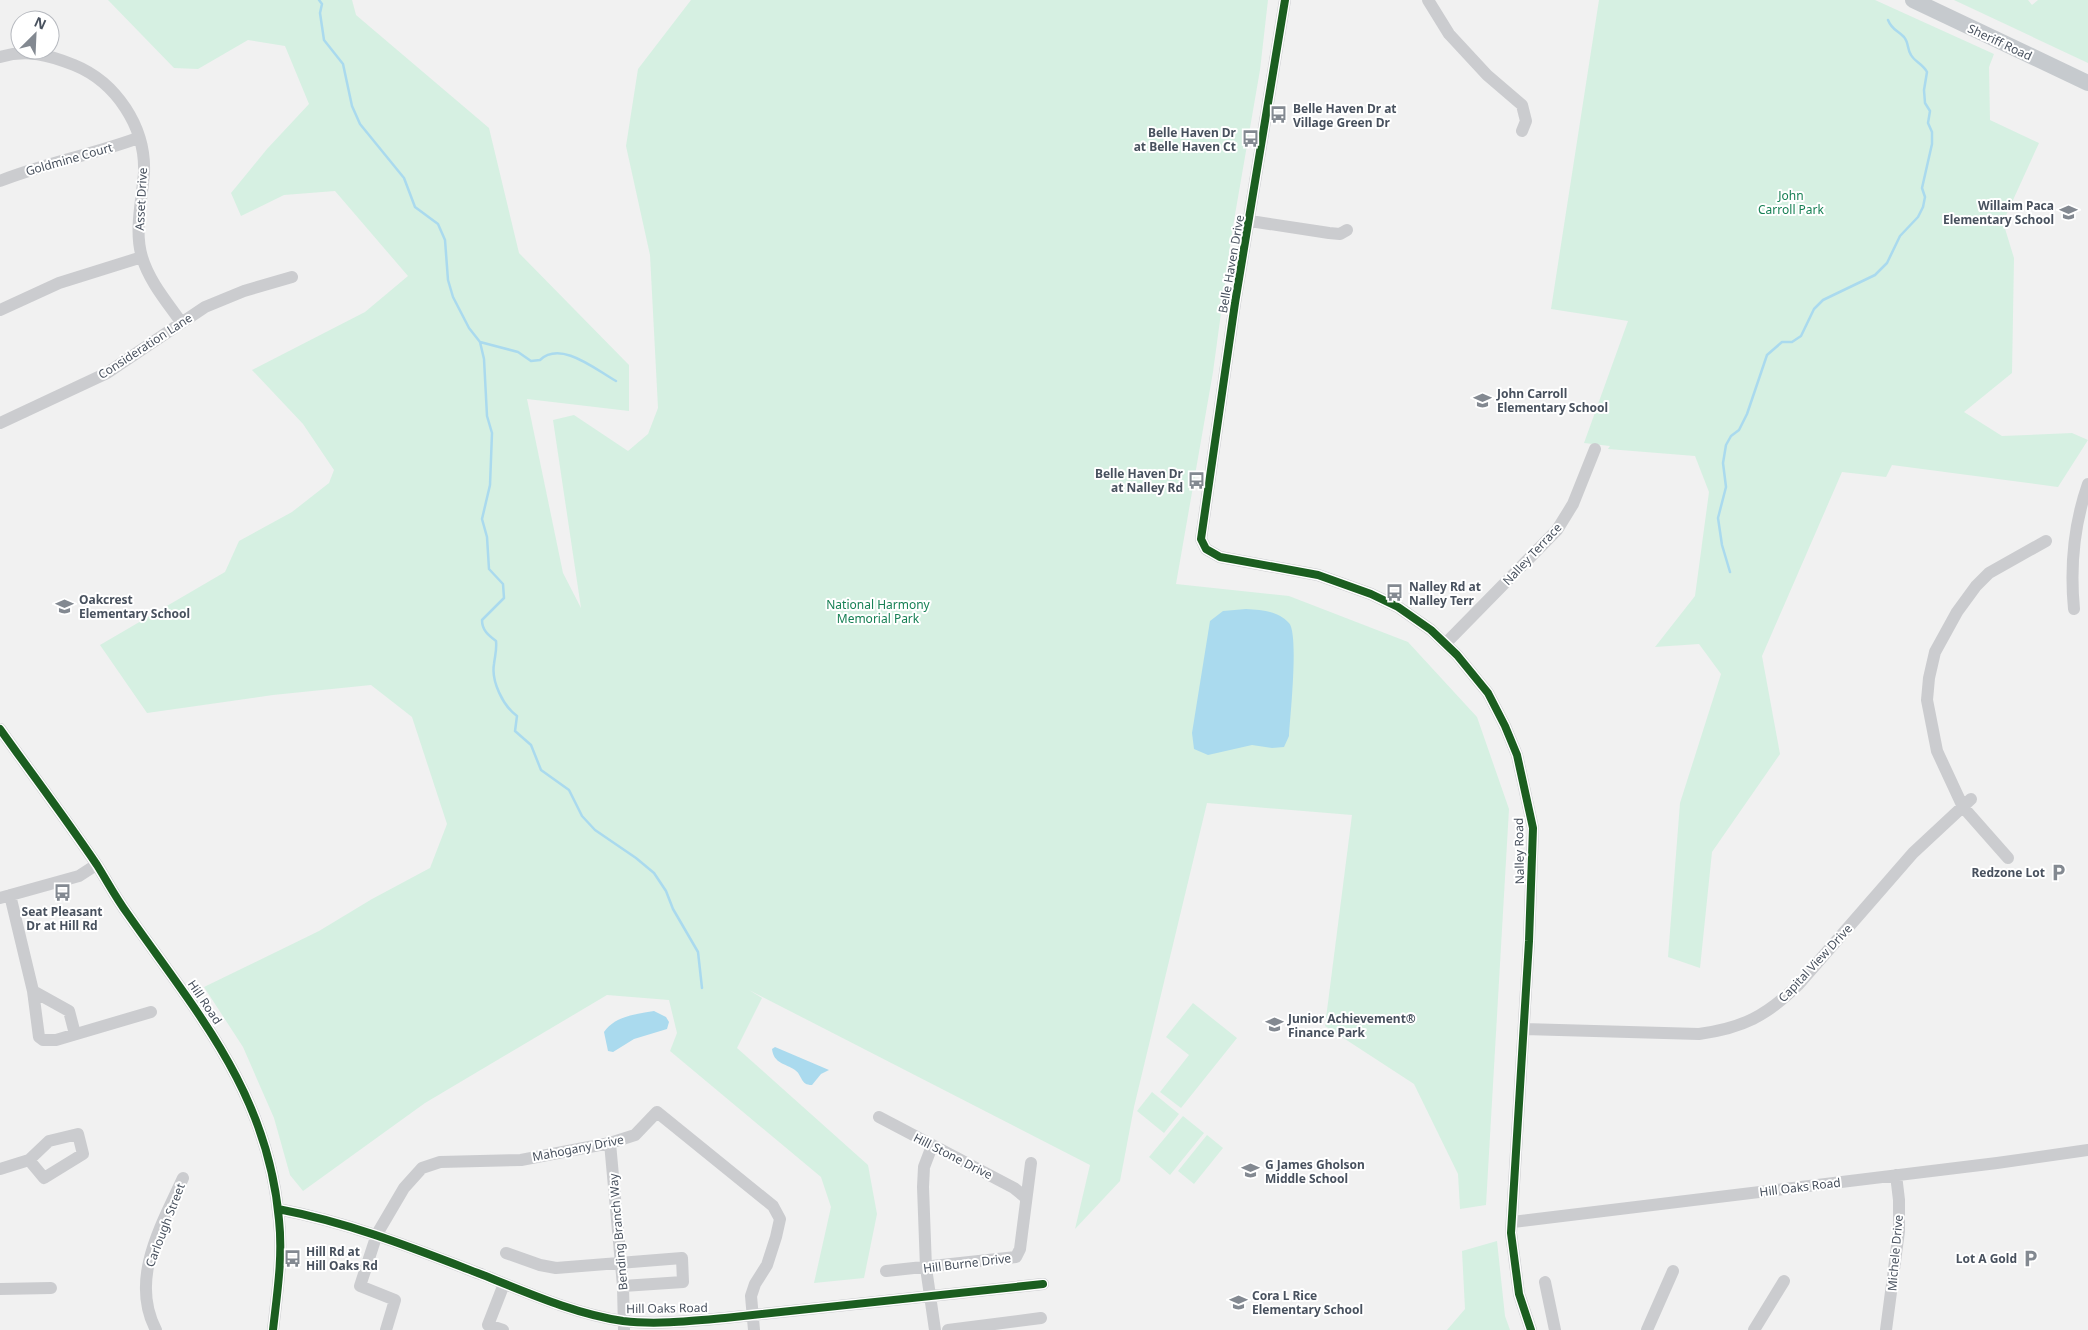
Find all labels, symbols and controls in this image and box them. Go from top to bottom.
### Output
north arrow [10,10,60,60]
text: N [31,12,50,34]
street label: Sheriff Road [1965,20,2035,64]
place label: Belle Haven Dr at Village Green Dr [1293,100,1397,131]
bus stop icon: Belle Haven Dr at Village Green Dr [1269,105,1289,125]
place label: Belle Haven Dr at Belle Haven Ct [1134,124,1237,155]
bus stop icon: Belle Haven Dr at Belle Haven Ct [1240,129,1260,149]
street label: Goldmine Court [24,138,115,180]
street label: Asset Drive [131,167,151,231]
park label: John Carroll Park [1758,187,1825,218]
place label: Willaim Paca Elementary School [1943,197,2054,228]
school or university icon: Willaim Paca Elementary School [2058,202,2078,222]
street label: Belle Haven Drive [1214,213,1248,314]
street label: Consideration Lane [95,309,196,383]
place label: John Carroll Elementary School [1496,385,1608,416]
school or university icon: John Carroll Elementary School [1473,390,1493,410]
place label: Belle Haven Dr at Nalley Rd [1095,465,1184,496]
bus stop icon: Belle Haven Dr at Nalley Rd [1187,470,1207,490]
street label: Nalley Terrace [1499,519,1565,589]
place label: Nalley Rd at Nalley Terr [1409,578,1481,609]
bus stop icon: Nalley Rd at Nalley Terr [1385,583,1405,603]
place label: Oakcrest Elementary School [79,591,190,622]
school or university icon: Oakcrest Elementary School [55,596,75,616]
park label: National Harmony Memorial Park [826,596,931,627]
street label: Nalley Road [1510,818,1528,884]
parking icon: Redzone Lot [2049,862,2069,882]
place label: Redzone Lot [1971,864,2045,881]
bus stop icon: Seat Pleasant Dr at Hill Rd [52,882,72,902]
place label: Seat Pleasant Dr at Hill Rd [22,903,102,934]
street label: Capital View Drive [1774,920,1856,1006]
street label: Hill Road [184,976,226,1028]
place label: Junior Achievement® Finance Park [1287,1010,1416,1041]
school or university icon: Junior Achievement® Finance Park [1264,1015,1284,1035]
street label: Hill Stone Drive [911,1129,996,1183]
street label: Mahogany Drive [531,1131,625,1165]
place label: G James Gholson Middle School [1265,1156,1365,1187]
school or university icon: G James Gholson Middle School [1241,1161,1261,1181]
street label: Bending Branch Way [604,1172,632,1291]
street label: Hill Oaks Road [1759,1174,1841,1200]
street label: Carlough Street [141,1180,189,1269]
street label: Michele Drive [1883,1214,1907,1292]
place label: Hill Rd at Hill Oaks Rd [306,1243,378,1274]
bus stop icon: Hill Rd at Hill Oaks Rd [282,1248,302,1268]
parking icon: Lot A Gold [2021,1248,2041,1268]
street label: Hill Burne Drive [922,1249,1012,1277]
place label: Lot A Gold [1956,1250,2017,1267]
place label: Cora L Rice Elementary School [1252,1287,1363,1318]
school or university icon: Cora L Rice Elementary School [1228,1292,1248,1312]
street label: Hill Oaks Road [626,1299,708,1317]

